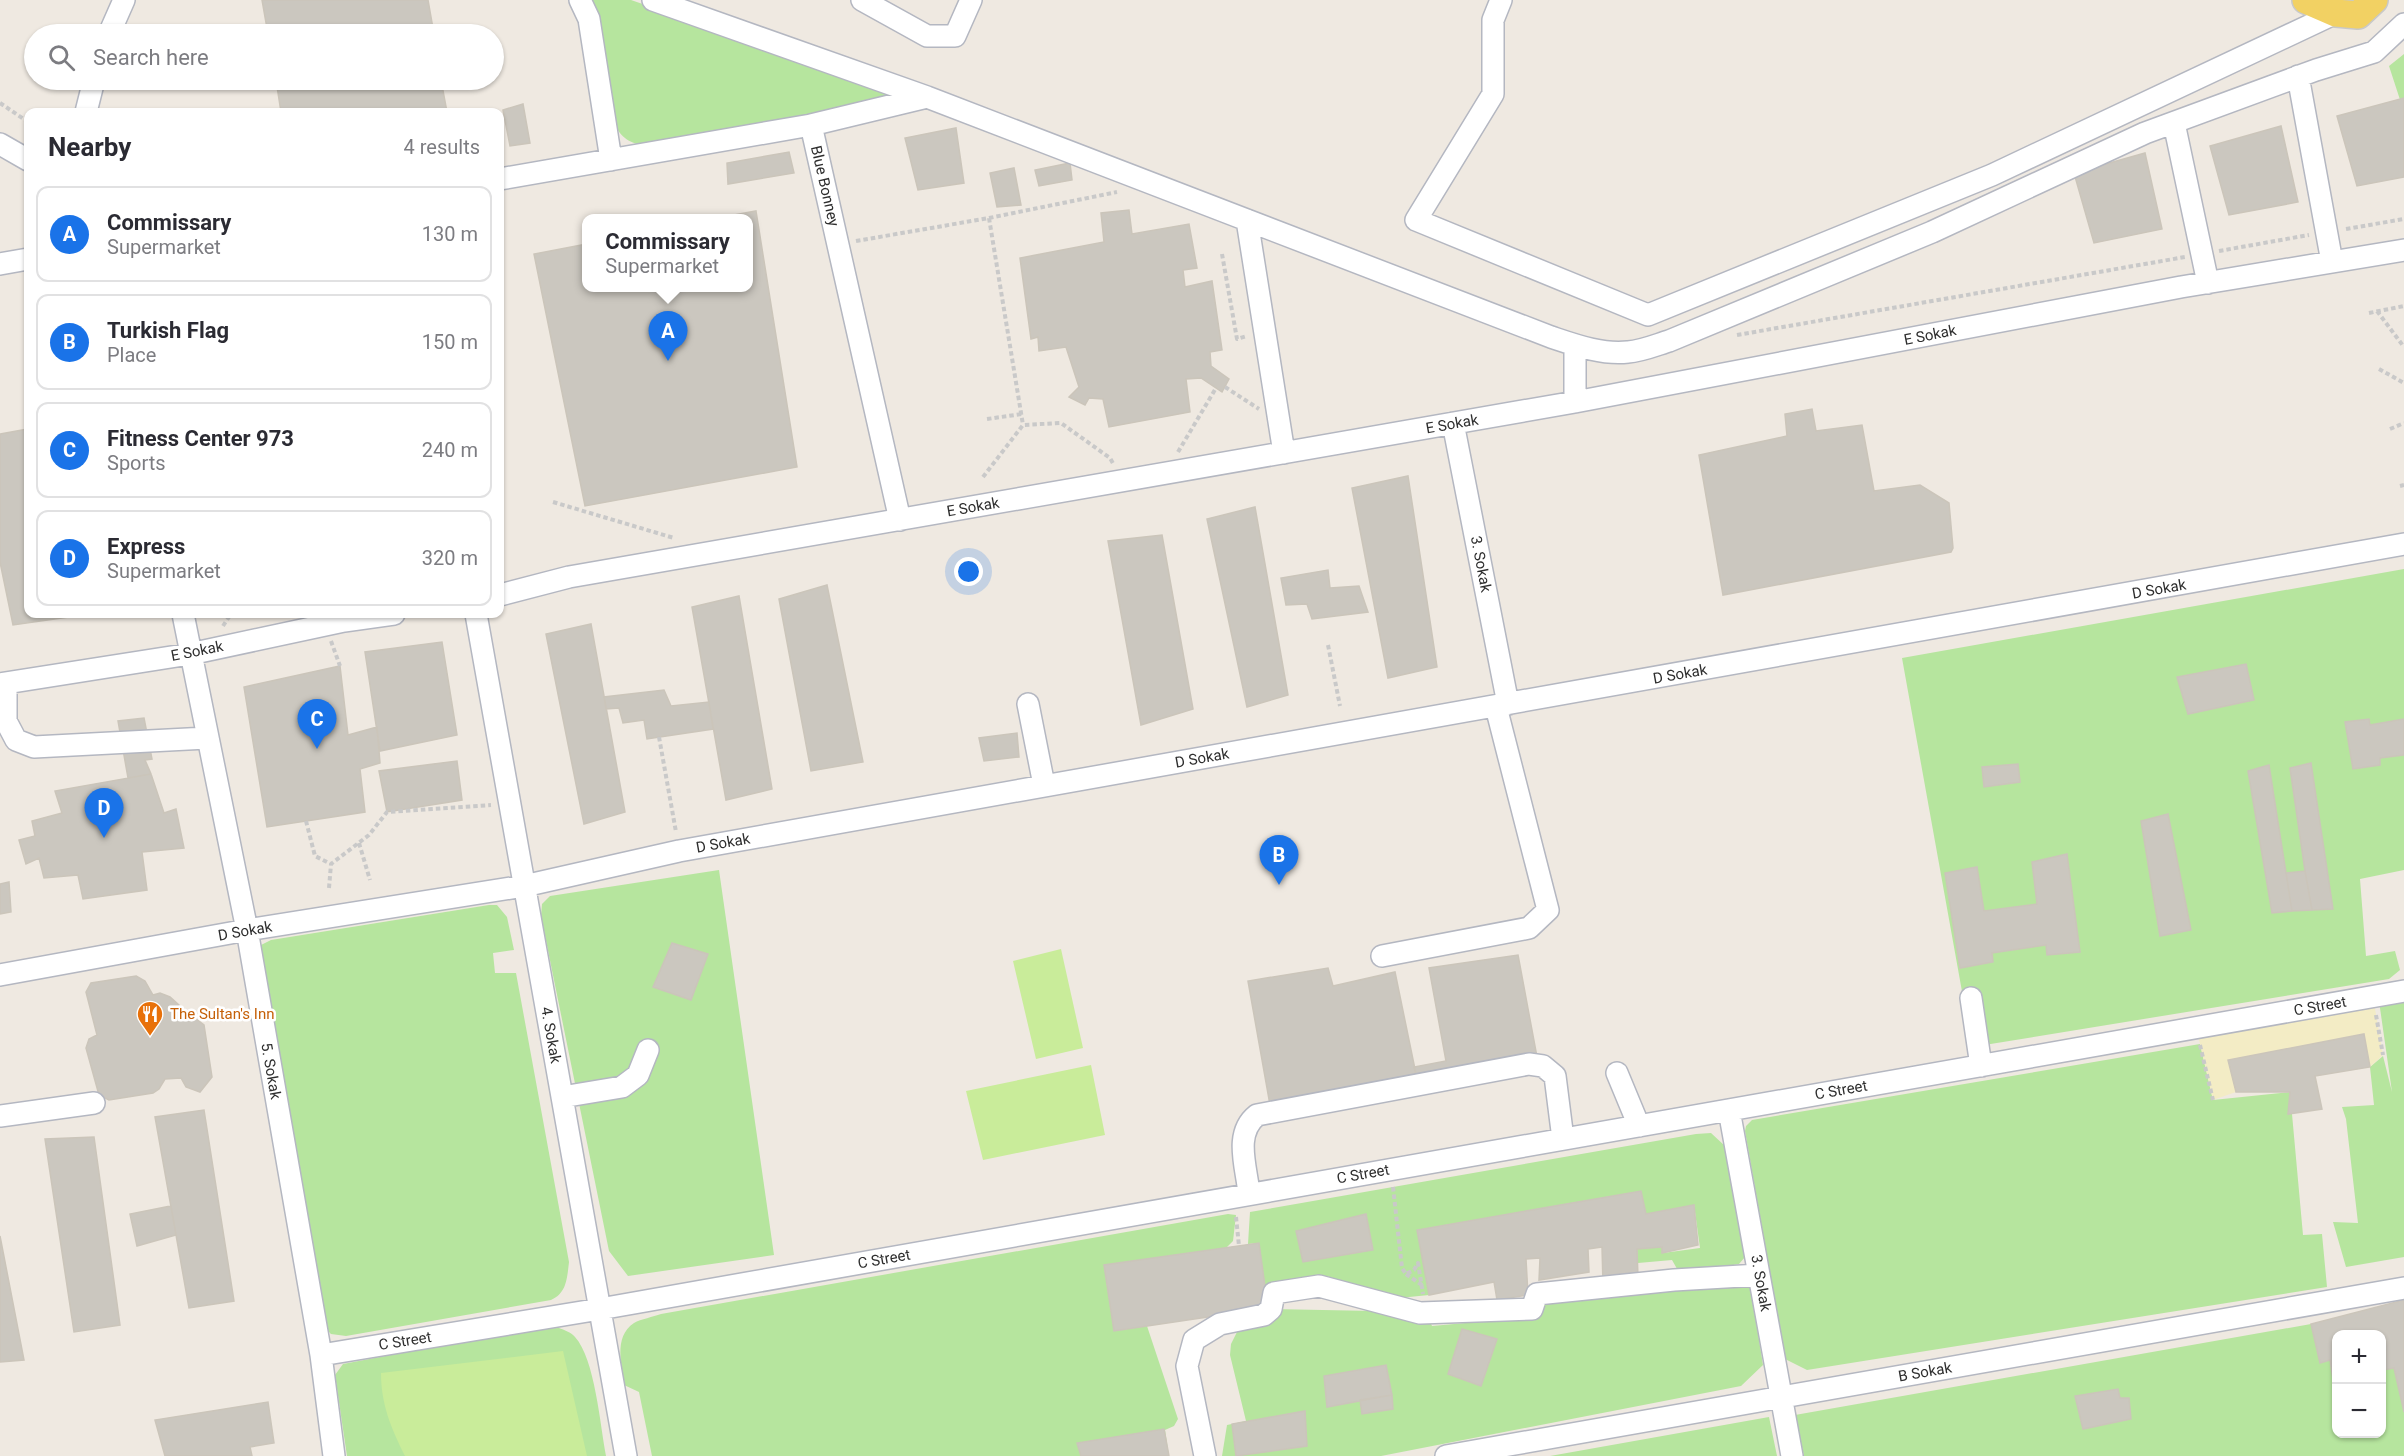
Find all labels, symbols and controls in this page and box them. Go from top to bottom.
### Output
search box [24,24,504,90]
icon: search [45,41,78,74]
text: Search here [93,45,209,70]
text: Nearby [48,132,131,162]
text: 4 results [404,135,480,159]
street label: Blue Bonney [807,144,843,228]
text: Commissary [107,210,231,235]
popup [582,214,753,292]
text: A [63,222,76,246]
text: 130 m [422,222,478,246]
text: Commissary [605,229,730,254]
text: Supermarket [107,235,221,259]
text: Supermarket [605,254,719,278]
pin: A [648,312,688,361]
text: Turkish Flag [107,318,229,343]
street label: E Sokak [1902,321,1958,349]
text: B [63,330,76,354]
text: 150 m [422,330,478,354]
text: Place [107,343,156,367]
street label: E Sokak [1424,410,1480,437]
text: Fitness Center 973 [107,426,294,451]
text: C [63,438,76,462]
text: 240 m [422,438,478,462]
text: Sports [107,451,166,475]
street label: E Sokak [945,493,1001,520]
text: Express [107,534,185,559]
street label: 3. Sokak [1467,534,1495,594]
text: D [63,546,76,570]
text: 320 m [422,546,478,570]
your location [954,557,983,586]
text: Supermarket [107,559,221,583]
street label: D Sokak [2131,575,2188,603]
street label: E Sokak [169,637,225,665]
street label: D Sokak [1652,660,1709,688]
pin: C [298,700,336,749]
street label: D Sokak [1174,744,1231,772]
pin: D [84,788,124,838]
street label: D Sokak [695,829,752,857]
pin: B [1260,836,1298,885]
street label: D Sokak [217,917,274,945]
street label: C Street [2292,993,2348,1019]
restaurant icon: The Sultan's Inn [135,999,165,1037]
place label: The Sultan's Inn [170,1005,274,1023]
street label: 4. Sokak [537,1005,565,1065]
street label: 5. Sokak [257,1041,285,1101]
street label: C Street [1813,1077,1869,1103]
street label: C Street [1335,1161,1391,1187]
street label: C Street [856,1246,912,1272]
street label: 3. Sokak [1747,1253,1775,1313]
street label: C Street [377,1328,433,1354]
map controls [2332,1330,2386,1438]
button: + [2332,1330,2386,1384]
street label: B Sokak [1897,1358,1953,1386]
button: − [2332,1384,2386,1438]

